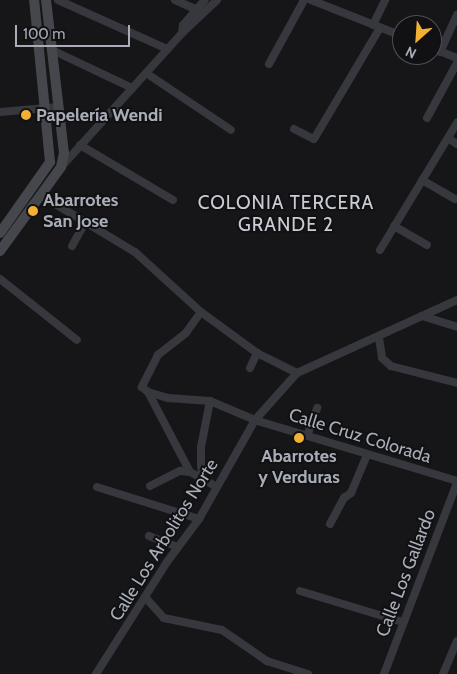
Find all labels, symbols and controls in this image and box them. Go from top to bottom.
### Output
scale bar [18,15,132,47]
north arrow [392,15,442,65]
text: 100 m [23,25,65,43]
text: N [402,42,419,63]
place label: Papelería Wendi [36,104,163,126]
marker: Papelería Wendi [20,109,32,121]
place label: Abarrotes San Jose [43,190,118,232]
district label: COLONIA TERCERA GRANDE 2 [196,192,376,236]
marker: Abarrotes San Jose [27,205,39,217]
street label: Calle Cruz Colorada [286,404,434,468]
marker: Abarrotes y Verduras [293,432,305,444]
place label: Abarrotes y Verduras [258,446,340,488]
street label: Calle Los Arbolitos Norte [105,455,223,625]
street label: Calle Los Gallardo [372,506,440,640]

